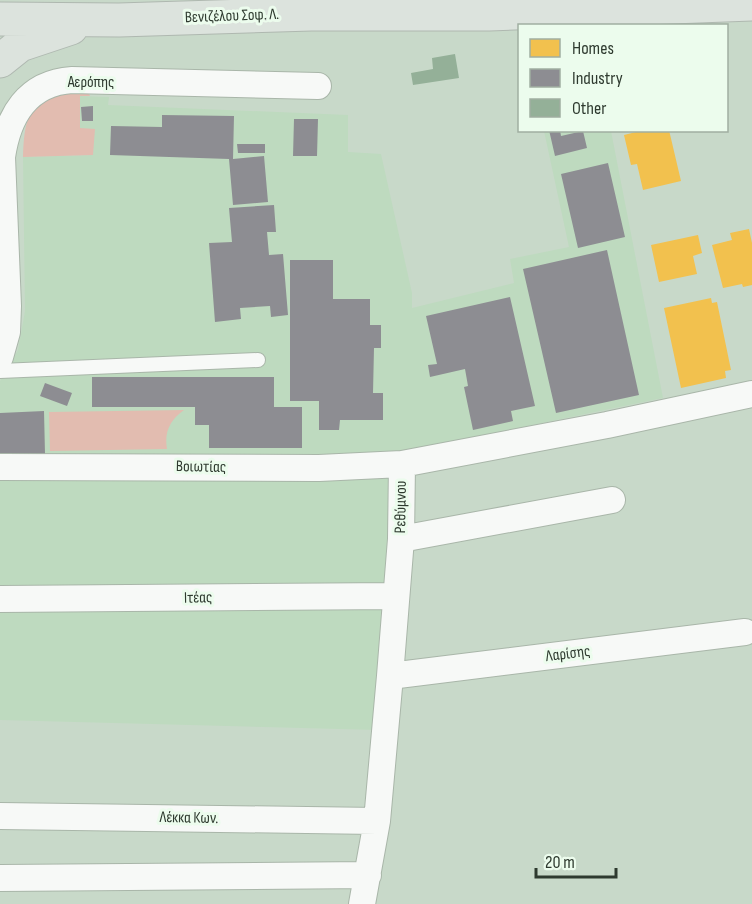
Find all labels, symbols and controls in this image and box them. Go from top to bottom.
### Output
street label: Βενιζέλου Σοφ. Λ. [184,5,280,27]
legend [518,24,728,132]
text: Homes [572,38,614,59]
text: Industry [572,68,623,89]
street label: Αερόπης [67,73,114,92]
text: Other [572,98,606,119]
street label: Βοιωτίας [176,457,226,477]
street label: Ρεθύμνου [391,480,411,534]
street label: Ιτέας [184,588,212,608]
street label: Λαρίσης [544,642,591,666]
street label: Λέκκα Κων. [158,808,219,828]
scale bar [536,841,616,879]
text: 20 m [545,852,575,873]

